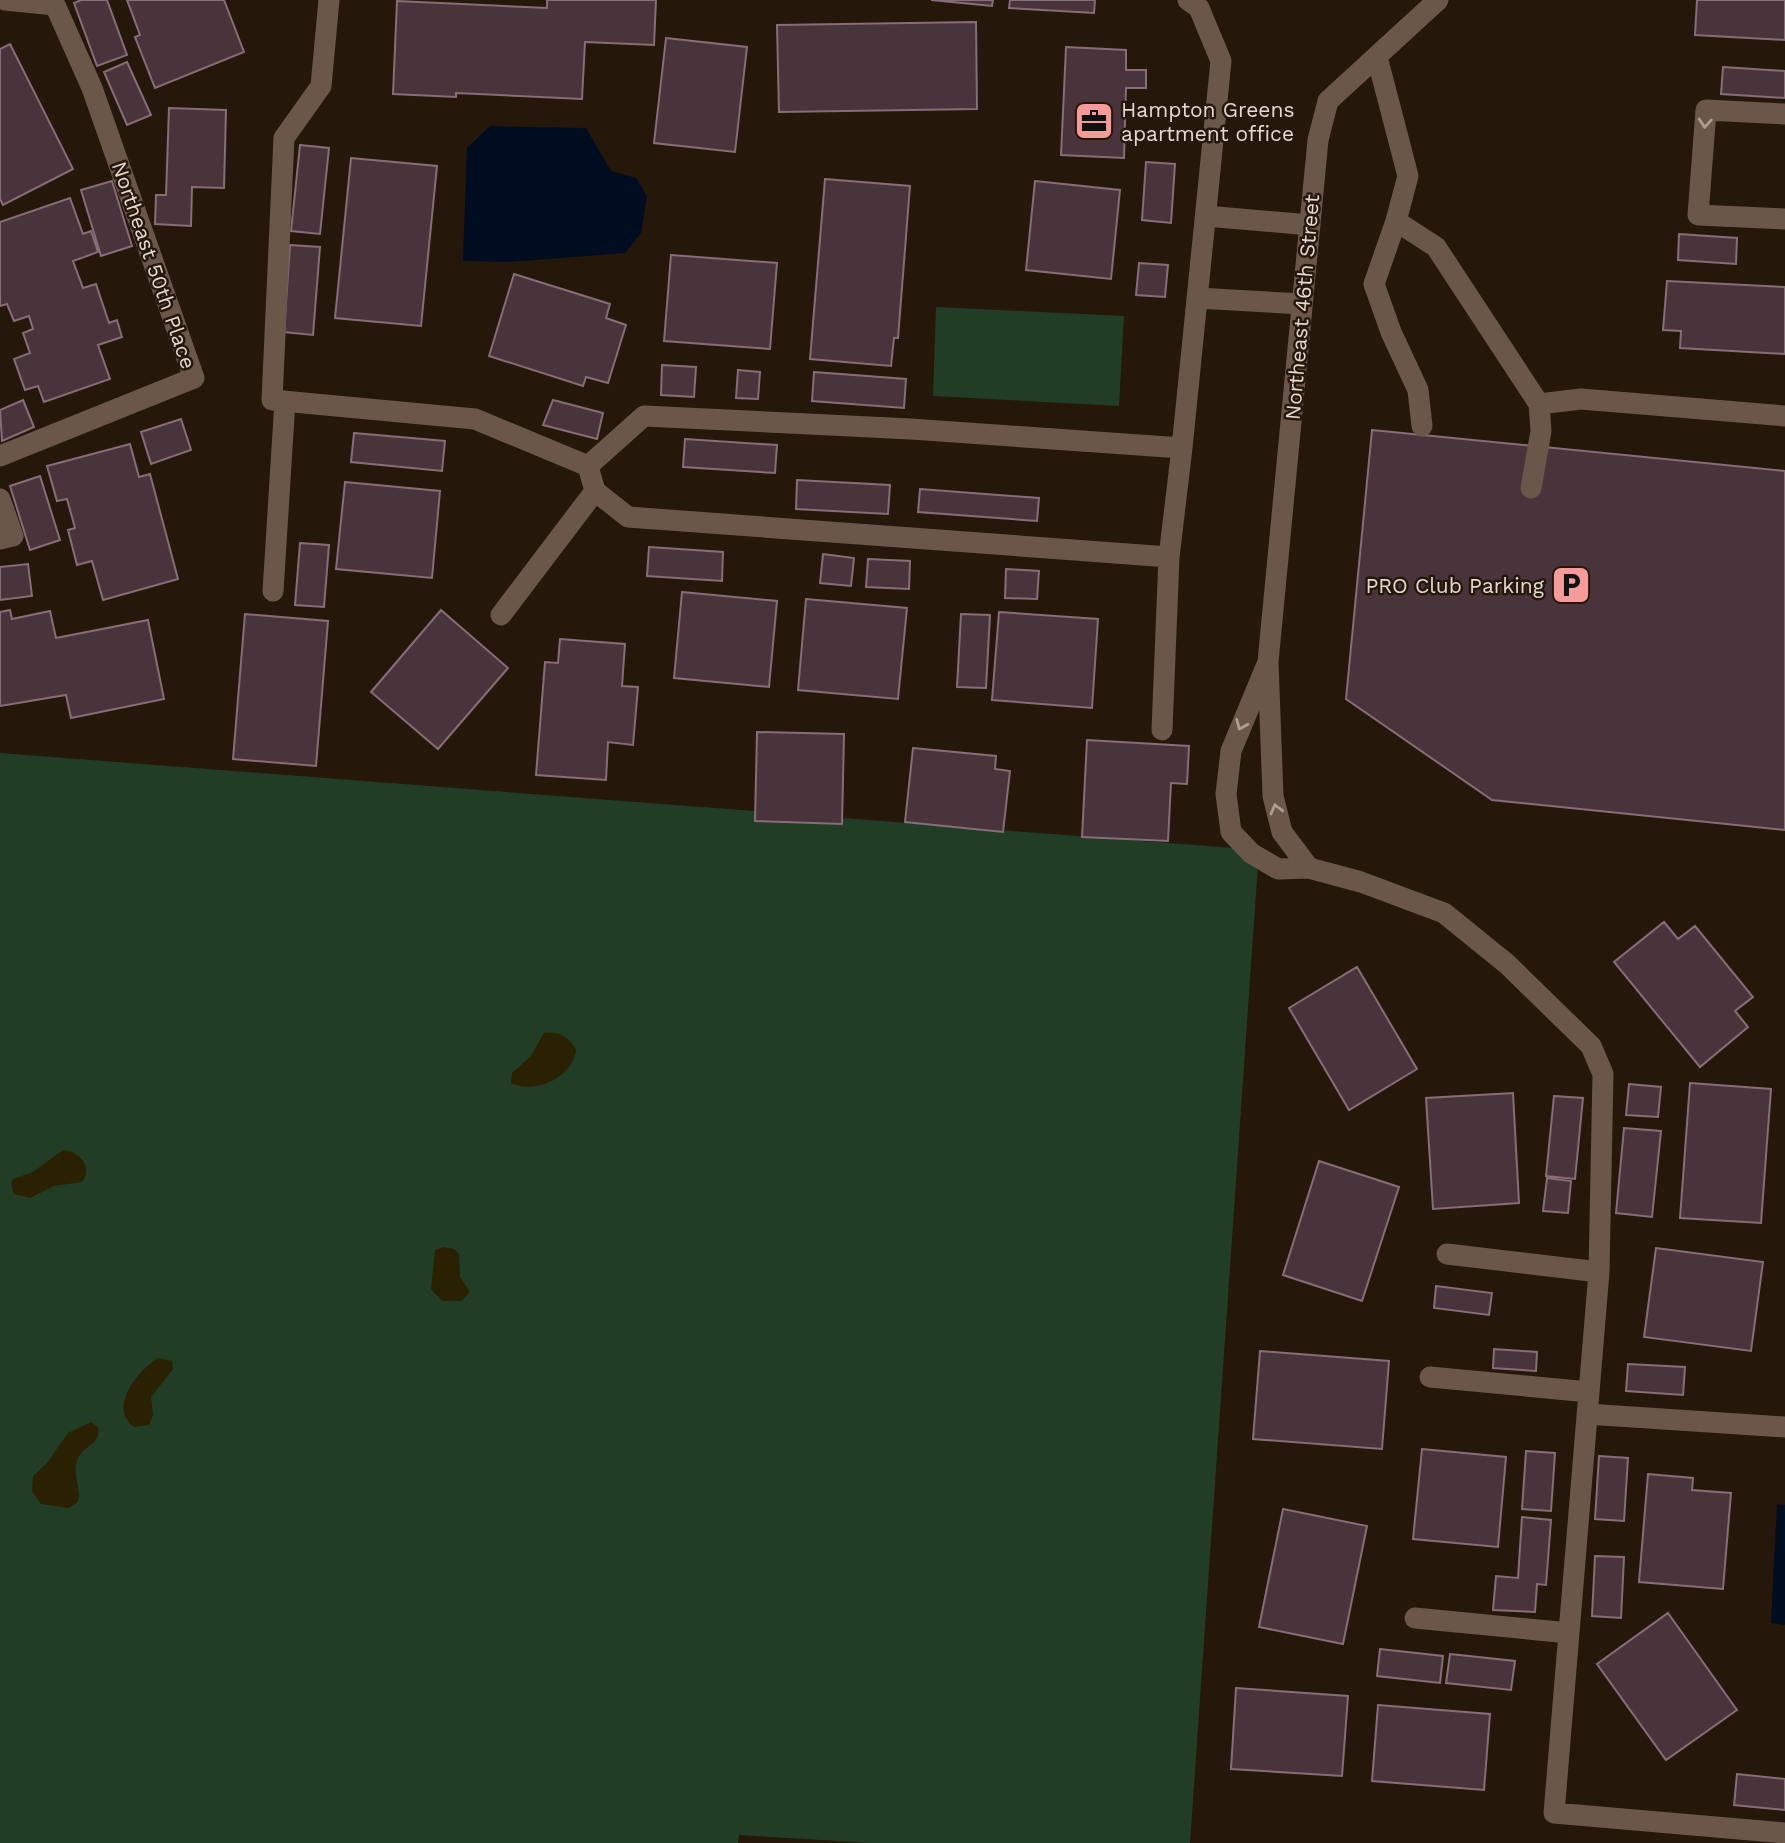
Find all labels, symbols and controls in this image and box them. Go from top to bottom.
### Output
place label: Hampton Greens apartment office [1121,97,1294,146]
office icon: Hampton Greens apartment office [1073,100,1115,142]
one-way arrow [1698,118,1713,129]
street label: Northeast 50th Place [107,158,201,372]
street label: Northeast 46th Street [1280,193,1324,421]
parking icon: PRO Club Parking [1550,564,1592,606]
place label: PRO Club Parking [1365,573,1545,598]
one-way arrow [1236,718,1250,730]
one-way arrow [1270,804,1284,816]

